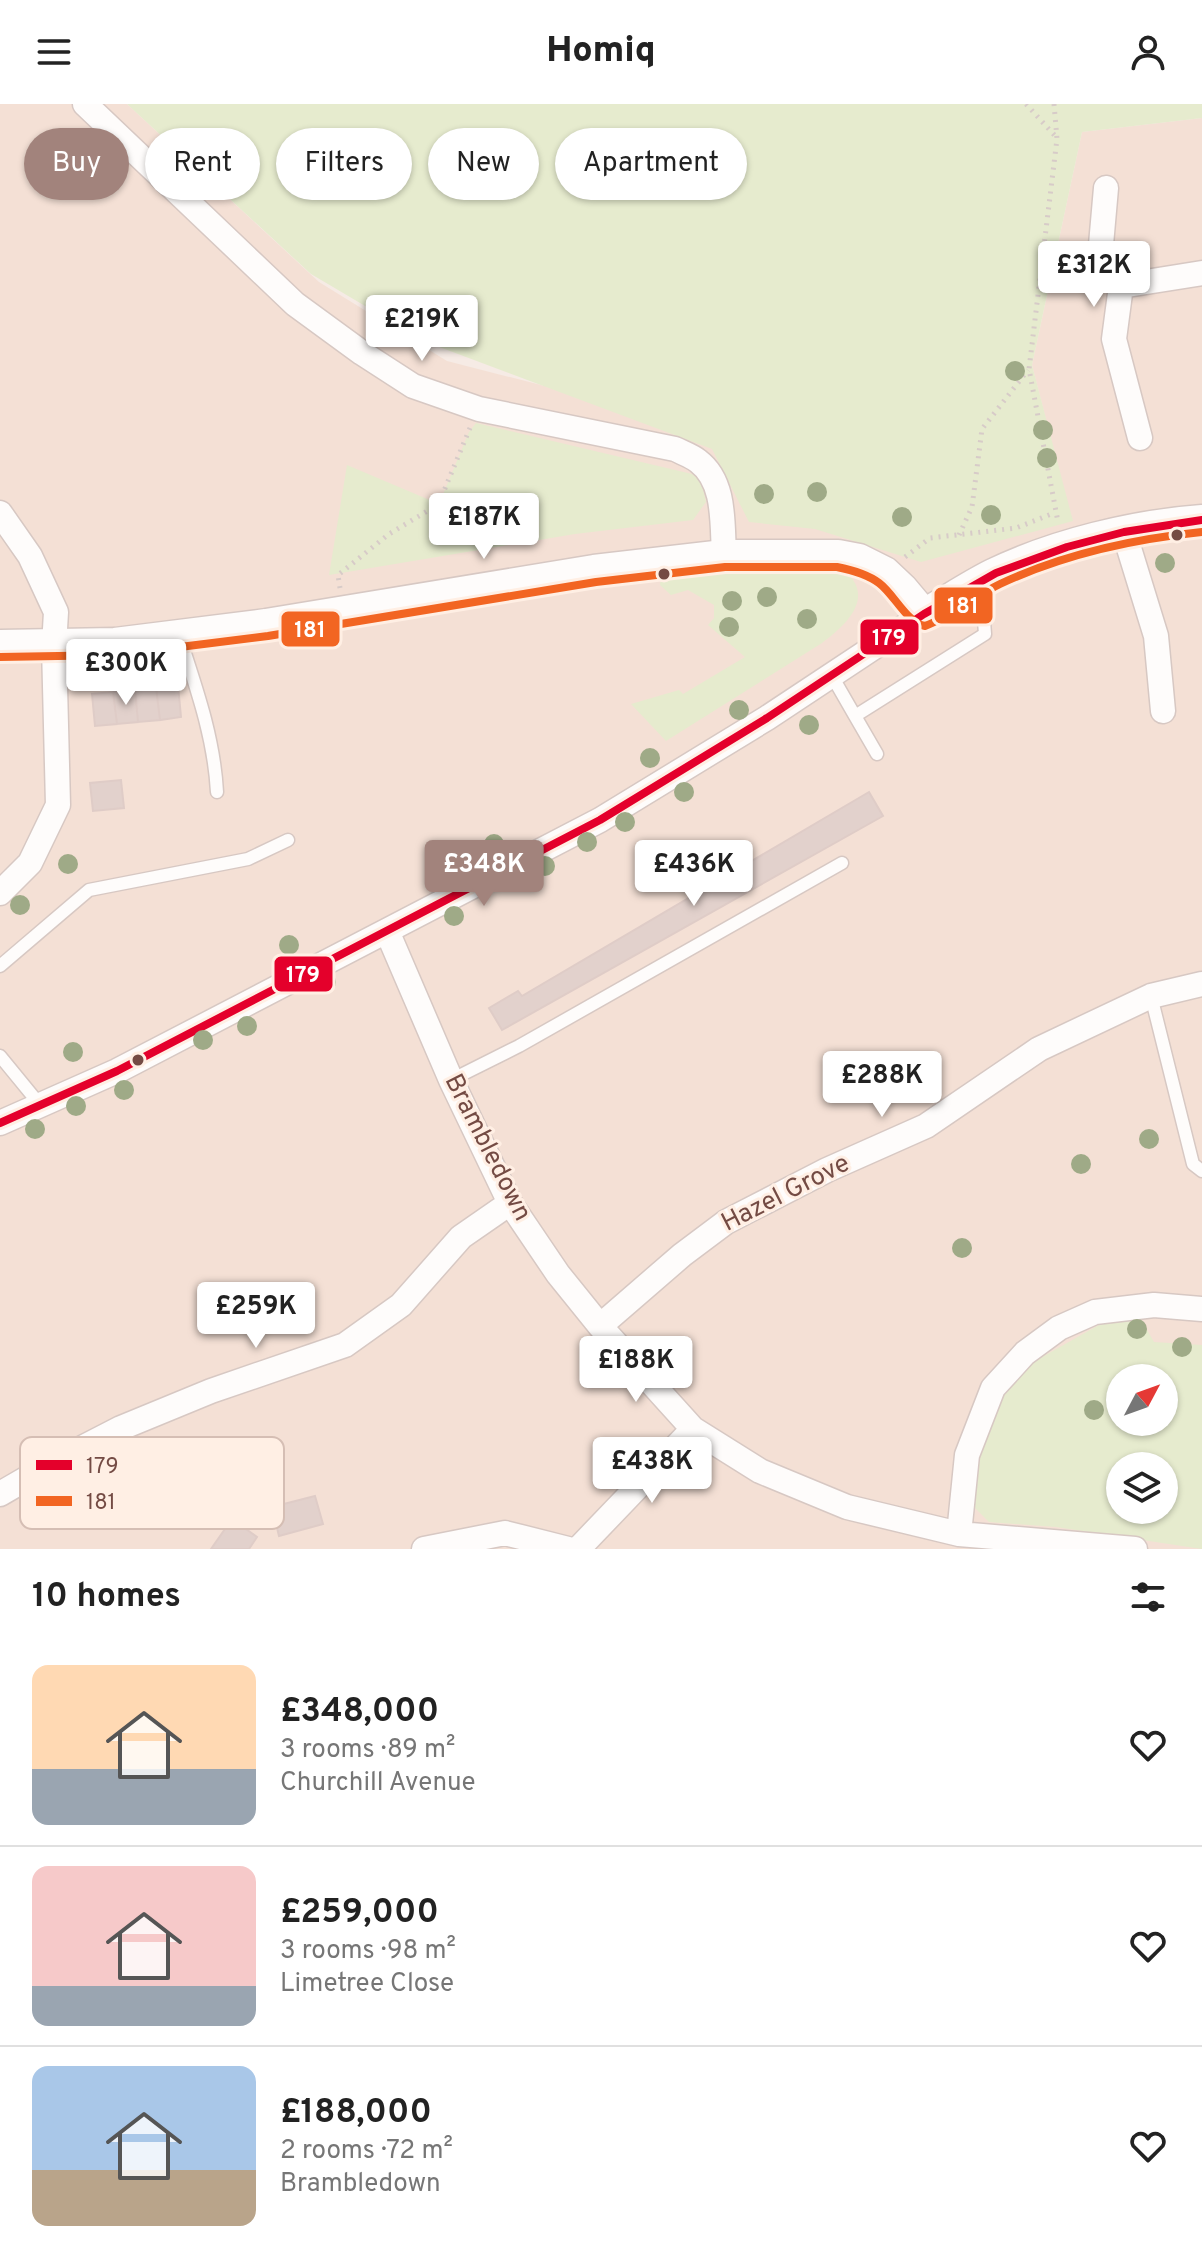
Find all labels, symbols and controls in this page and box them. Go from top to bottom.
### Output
text: Homiq [546,29,656,75]
icon: menu [32,30,76,74]
icon: person [1126,30,1170,74]
chip: Buy [24,128,129,200]
chip: Rent [145,128,260,200]
chip: Filters [276,128,412,200]
chip: New [428,128,539,200]
chip: Apartment [555,128,747,200]
pin: £312K [1038,241,1150,309]
text: £312K [1056,250,1132,283]
pin: £219K [366,295,478,363]
text: £219K [384,304,460,337]
pin: £187K [428,493,540,561]
text: £187K [447,502,521,535]
unlabelled marker [1169,527,1185,543]
unlabelled marker [656,566,672,582]
line badge: 181 [933,586,994,625]
text: 181 [947,594,979,621]
line badge: 181 [280,610,341,648]
text: 181 [294,618,326,645]
line badge: 179 [859,618,920,656]
text: 179 [872,626,906,653]
pin: £300K [70,639,182,707]
text: £300K [84,648,168,681]
pin: £348K [428,840,540,908]
pin: £436K [638,840,750,908]
text: £348K [443,849,525,882]
text: £436K [653,849,735,882]
line badge: 179 [273,955,334,993]
text: 179 [286,963,320,990]
pin: £288K [826,1051,938,1119]
unlabelled marker [130,1052,146,1068]
text: £288K [841,1060,923,1093]
street label: Brambledown [436,1069,538,1227]
street label: Hazel Grove [716,1148,856,1240]
pin: £259K [200,1282,312,1350]
text: £259K [215,1291,297,1324]
pin: £188K [580,1336,692,1404]
text: £188K [597,1345,675,1378]
north arrow [1106,1364,1178,1436]
map controls [1106,1364,1178,1524]
legend [20,1437,284,1529]
pin: £438K [596,1437,708,1505]
text: £438K [611,1446,693,1479]
button: layers [1106,1452,1178,1524]
text: 179 [86,1454,119,1481]
text: 181 [86,1490,116,1517]
icon: filters [1126,1575,1170,1619]
text: 10 homes [32,1576,181,1619]
text: £348,000 [280,1691,439,1734]
icon: home [96,1697,192,1793]
icon: heart [1126,1723,1170,1767]
text: 3 rooms · 89 m² [280,1734,455,1767]
text: Churchill Avenue [280,1767,476,1800]
text: £259,000 [280,1892,439,1935]
icon: home [96,1898,192,1994]
icon: heart [1126,1924,1170,1968]
text: 3 rooms · 98 m² [280,1935,456,1968]
text: Limetree Close [280,1968,454,2001]
text: £188,000 [280,2092,432,2135]
icon: home [96,2098,192,2194]
icon: heart [1126,2124,1170,2168]
text: 2 rooms · 72 m² [280,2135,453,2168]
text: Brambledown [280,2168,441,2201]

